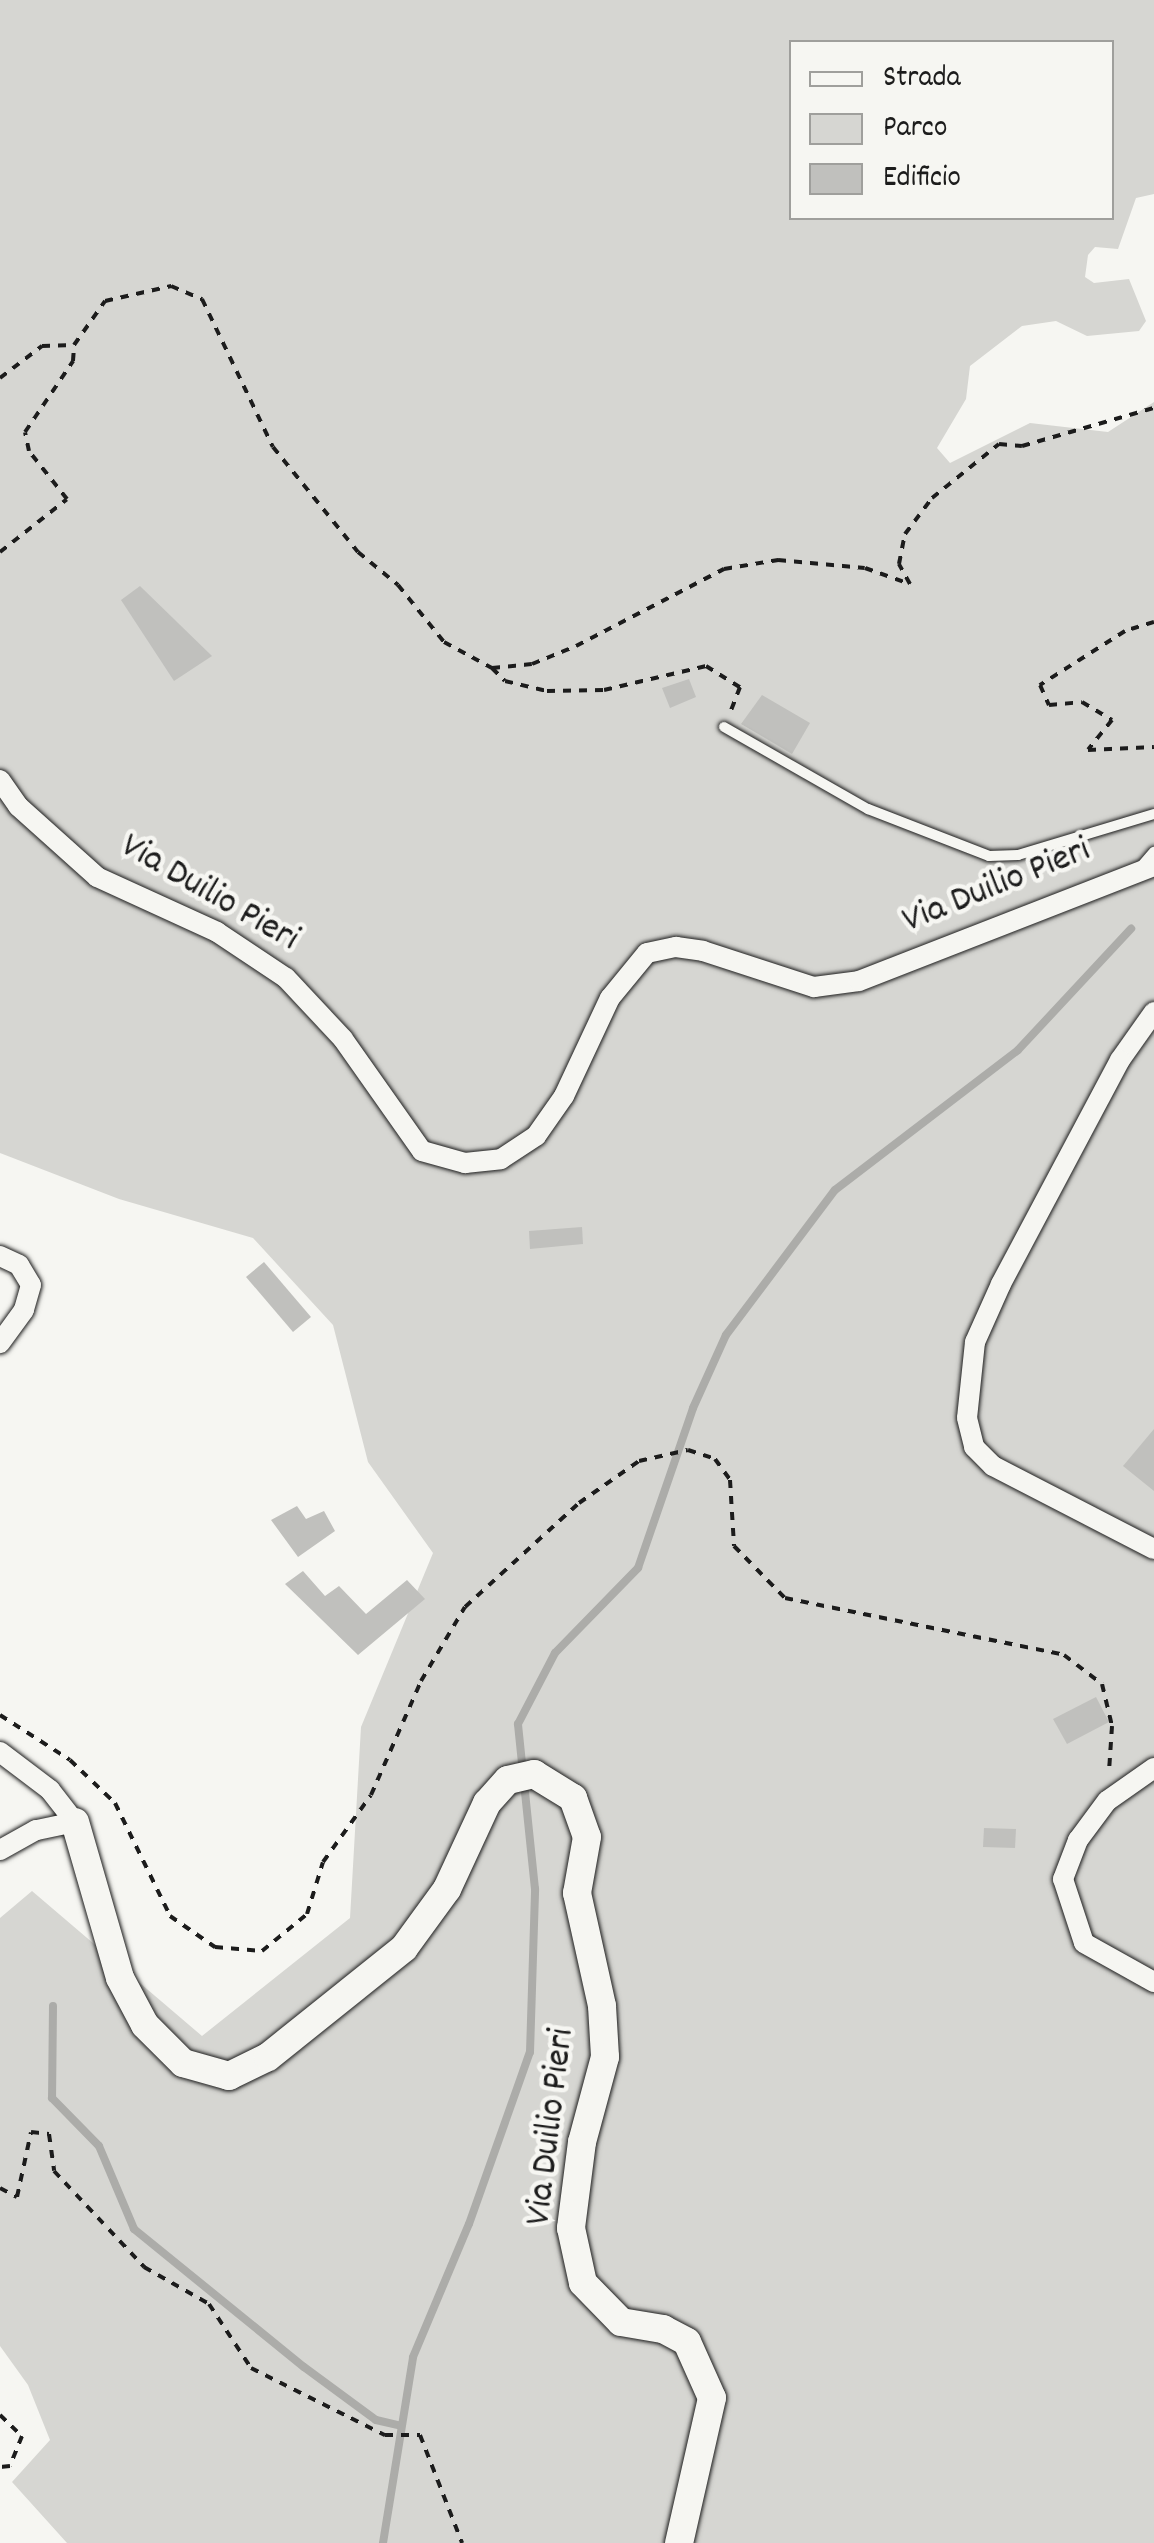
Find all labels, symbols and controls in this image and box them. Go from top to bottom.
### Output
legend [789,40,1114,220]
text: Strada [883,58,961,101]
text: Parco [883,108,947,151]
text: Edificio [883,158,961,201]
street label: Via Duilio Pieri [112,825,306,963]
street label: Via Duilio Pieri [897,829,1097,945]
street label: Via Duilio Pieri [517,2026,587,2228]

